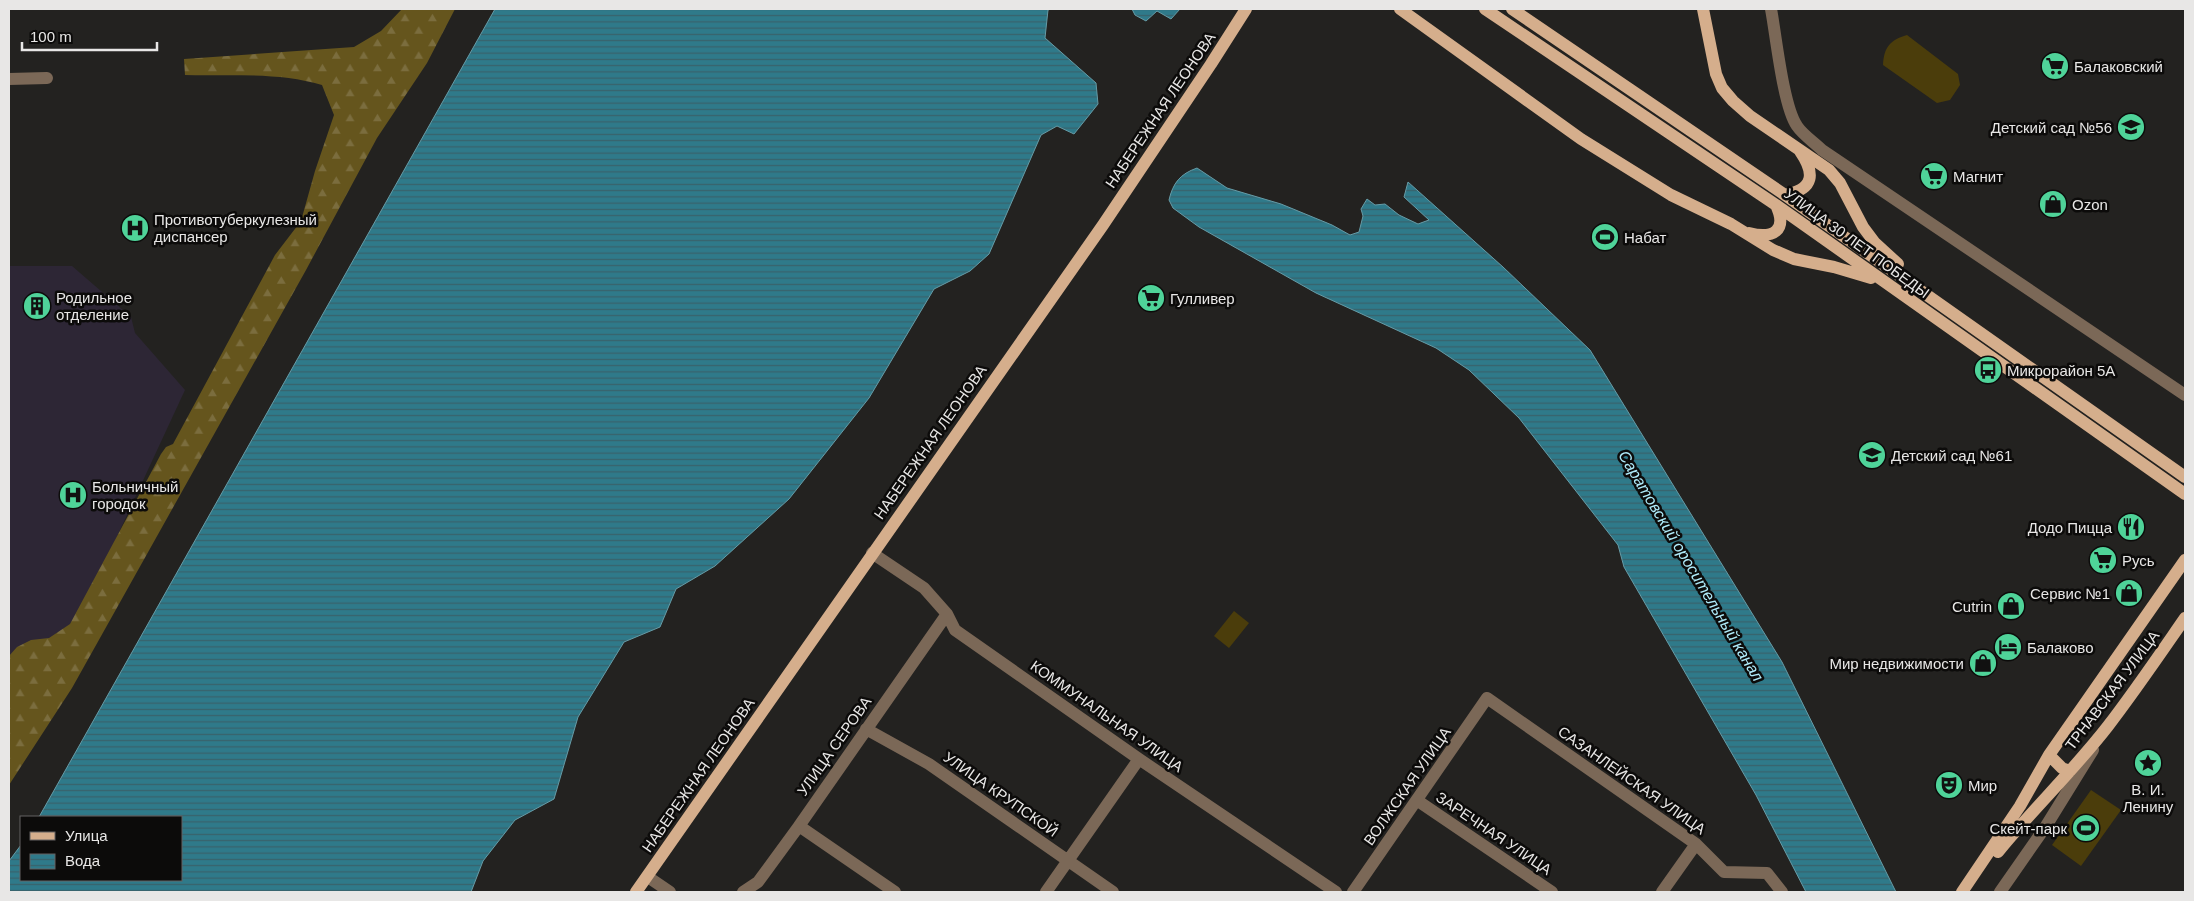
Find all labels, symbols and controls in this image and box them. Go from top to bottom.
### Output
scale bar [22,20,158,52]
text: 100 m [30,28,72,45]
street label: НАБЕРЕЖНАЯ ЛЕОНОВА [1102,29,1218,191]
supermarket icon: Балаковский [2040,51,2070,81]
place label: Балаковский [2074,58,2163,75]
school or university icon: Детский сад №56 [2116,112,2146,142]
place label: Детский сад №56 [1991,119,2112,136]
supermarket icon: Магнит [1919,161,1949,191]
place label: Магнит [1953,168,2003,185]
street label: УЛИЦА 30 ЛЕТ ПОБЕДЫ [1781,185,1933,301]
shop icon: Ozon [2038,189,2068,219]
place label: Ozon [2072,196,2108,213]
place label: Противотуберкулезный диспансер [154,211,317,245]
hospital icon: Противотуберкулезный диспансер [120,213,150,243]
sports icon: Набат [1590,222,1620,252]
place label: Набат [1624,229,1666,246]
supermarket icon: Гулливер [1136,283,1166,313]
place label: Родильное отделение [56,289,132,323]
place label: Гулливер [1170,290,1235,307]
building icon: Родильное отделение [22,291,52,321]
bus stop icon: Микрорайон 5А [1973,355,2003,385]
street label: НАБЕРЕЖНАЯ ЛЕОНОВА [870,362,990,522]
place label: Микрорайон 5А [2007,362,2115,379]
school or university icon: Детский сад №61 [1857,440,1887,470]
place label: Детский сад №61 [1891,447,2012,464]
water label: Саратовский оросительный канал [1615,448,1767,684]
place label: Больничный городок [92,478,178,512]
hospital icon: Больничный городок [58,480,88,510]
restaurant icon: Додо Пицца [2116,512,2146,542]
place label: Додо Пицца [2028,519,2113,536]
supermarket icon: Русь [2088,545,2118,575]
place label: Русь [2122,552,2155,569]
shop icon: Сервис №1 [2114,578,2144,608]
place label: Сервис №1 [2030,585,2110,602]
shop icon: Cutrin [1996,591,2026,621]
place label: Cutrin [1952,598,1992,615]
street label: ТРНАВСКАЯ УЛИЦА [2062,627,2162,753]
hotel icon: Балаково [1993,632,2023,662]
place label: Балаково [2027,639,2094,656]
shop icon: Мир недвижимости [1968,648,1998,678]
place label: Мир недвижимости [1829,655,1964,672]
street label: КОММУНАЛЬНАЯ УЛИЦА [1027,657,1187,775]
street label: УЛИЦА СЕРОВА [794,693,874,799]
street label: НАБЕРЕЖНАЯ ЛЕОНОВА [638,695,758,855]
street label: САЗАНЛЕЙСКАЯ УЛИЦА [1555,723,1709,837]
street label: ВОЛЖСКАЯ УЛИЦА [1360,724,1454,848]
street label: УЛИЦА КРУПСКОЙ [941,748,1061,840]
place icon: В. И. Ленину [2133,748,2163,778]
theatre icon: Мир [1934,770,1964,800]
place label: Мир [1968,777,1997,794]
place label: В. И. Ленину [2123,781,2174,815]
street label: ЗАРЕЧНАЯ УЛИЦА [1433,788,1555,878]
sports icon: Скейт-парк [2071,813,2101,843]
legend [20,816,182,881]
place label: Скейт-парк [1989,820,2067,837]
text: Улица [65,827,108,844]
text: Вода [65,852,101,869]

